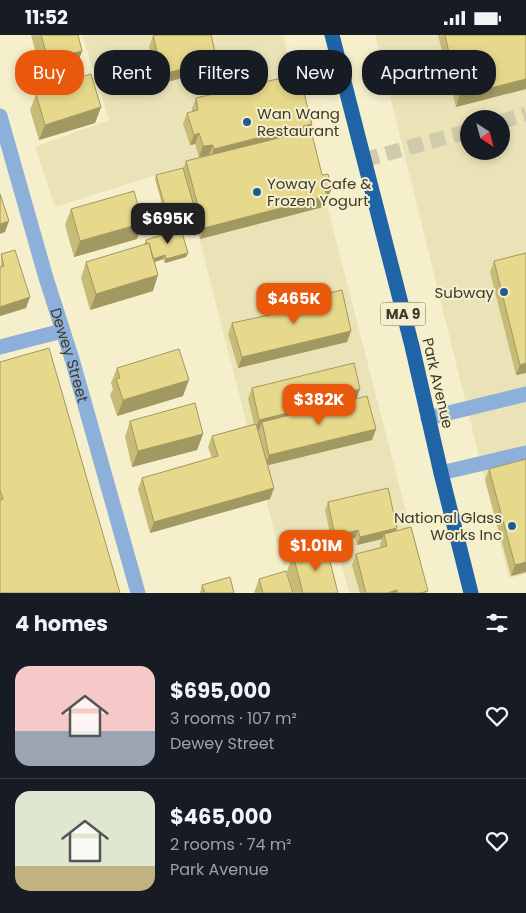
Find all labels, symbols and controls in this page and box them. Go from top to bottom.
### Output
text: 11:52 [25,4,68,31]
chip: Buy [15,50,84,95]
chip: Rent [94,50,170,95]
chip: Filters [180,50,268,95]
chip: New [278,50,352,95]
chip: Apartment [362,50,496,95]
place label: Wan Wang Restaurant [257,103,340,141]
north arrow [460,110,510,160]
map controls [460,110,510,160]
marker: Wan Wang Restaurant [241,116,253,128]
place label: Yoway Cafe & Frozen Yogurt [267,173,371,211]
marker: Yoway Cafe & Frozen Yogurt [251,186,263,198]
pin: $695K [133,203,203,245]
text: $695K [142,207,194,230]
place label: Subway [435,282,495,303]
pin: $465K [259,283,329,325]
marker: Subway [498,286,510,298]
text: $465K [267,287,321,310]
road number: MA 9 [380,303,426,325]
street label: Dewey Street [46,305,94,405]
street label: Park Avenue [417,336,459,430]
pin: $382K [284,383,354,426]
text: $382K [294,388,344,411]
place label: National Glass Works Inc [394,507,502,545]
marker: National Glass Works Inc [506,520,518,532]
pin: $1.01M [275,529,357,572]
text: $1.01M [290,534,342,557]
text: 4 homes [15,609,108,638]
icon: filters [483,609,511,637]
text: $695,000 [170,676,271,705]
icon: home [55,686,115,746]
icon: heart [483,702,511,730]
text: 3 rooms · 107 m² [170,707,297,730]
text: Dewey Street [170,732,274,755]
text: $465,000 [170,802,272,831]
icon: home [55,811,115,871]
icon: heart [483,827,511,855]
text: 2 rooms · 74 m² [170,833,292,856]
text: Park Avenue [170,858,269,881]

